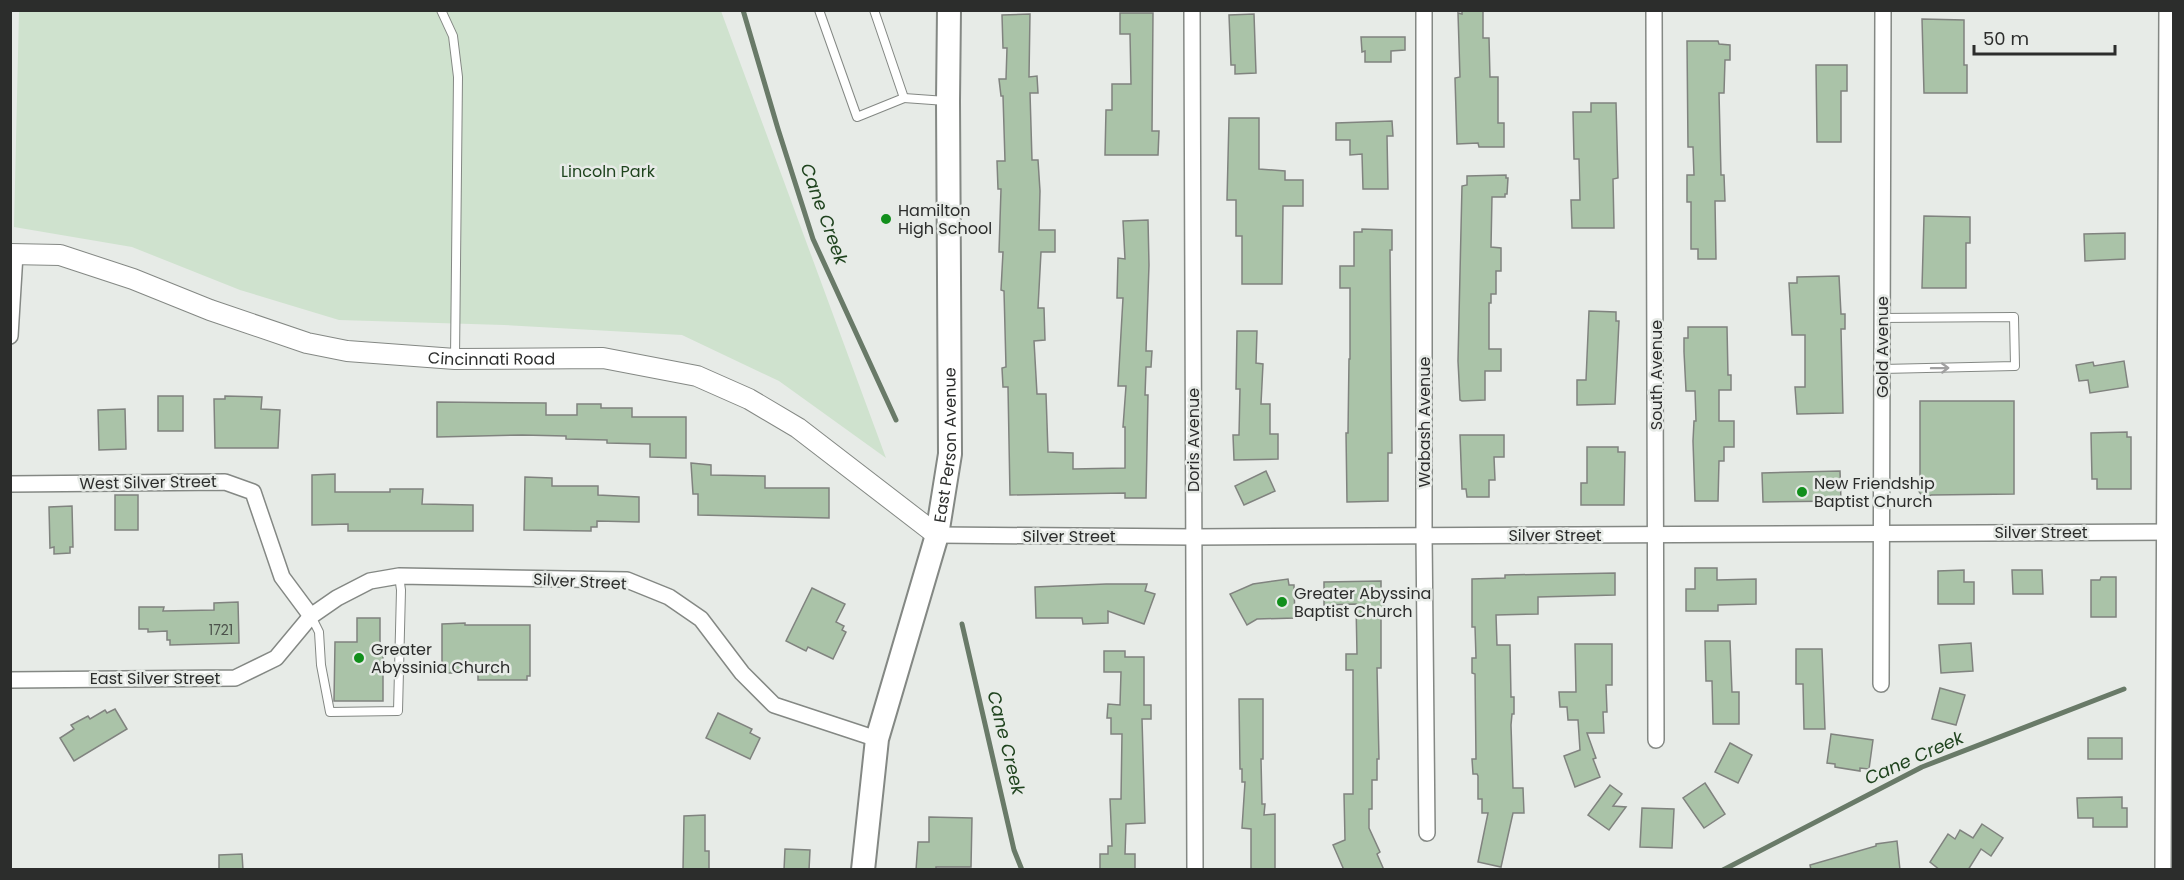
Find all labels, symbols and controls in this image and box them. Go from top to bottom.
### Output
scale bar [1974,18,2115,56]
text: 50 m [1983,26,2029,51]
park label: Lincoln Park [561,160,656,183]
water label: Cane Creek [795,160,855,269]
place label: Hamilton High School [898,199,992,240]
marker: Hamilton High School [879,212,893,226]
street label: Gold Avenue [1871,296,1894,398]
street label: South Avenue [1645,320,1668,430]
street label: Cincinnati Road [427,346,555,371]
street label: Wabash Avenue [1413,356,1436,488]
one-way arrow [1930,362,1950,374]
street label: East Person Avenue [928,367,962,524]
street label: Doris Avenue [1182,388,1205,492]
street label: West Silver Street [79,470,217,495]
place label: New Friendship Baptist Church [1814,472,1935,513]
marker: New Friendship Baptist Church [1795,485,1809,499]
street label: Silver Street [1994,521,2088,544]
street label: Silver Street [1508,524,1602,547]
street label: Silver Street [1022,525,1116,548]
street label: Silver Street [533,568,627,595]
place label: Greater Abyssina Baptist Church [1294,582,1431,623]
marker: Greater Abyssina Baptist Church [1275,595,1289,609]
house number: 1721 [209,620,233,640]
place label: Greater Abyssinia Church [371,638,510,679]
marker: Greater Abyssinia Church [352,651,366,665]
street label: East Silver Street [90,667,221,690]
water label: Cane Creek [981,688,1032,798]
water label: Cane Creek [1860,724,1968,791]

